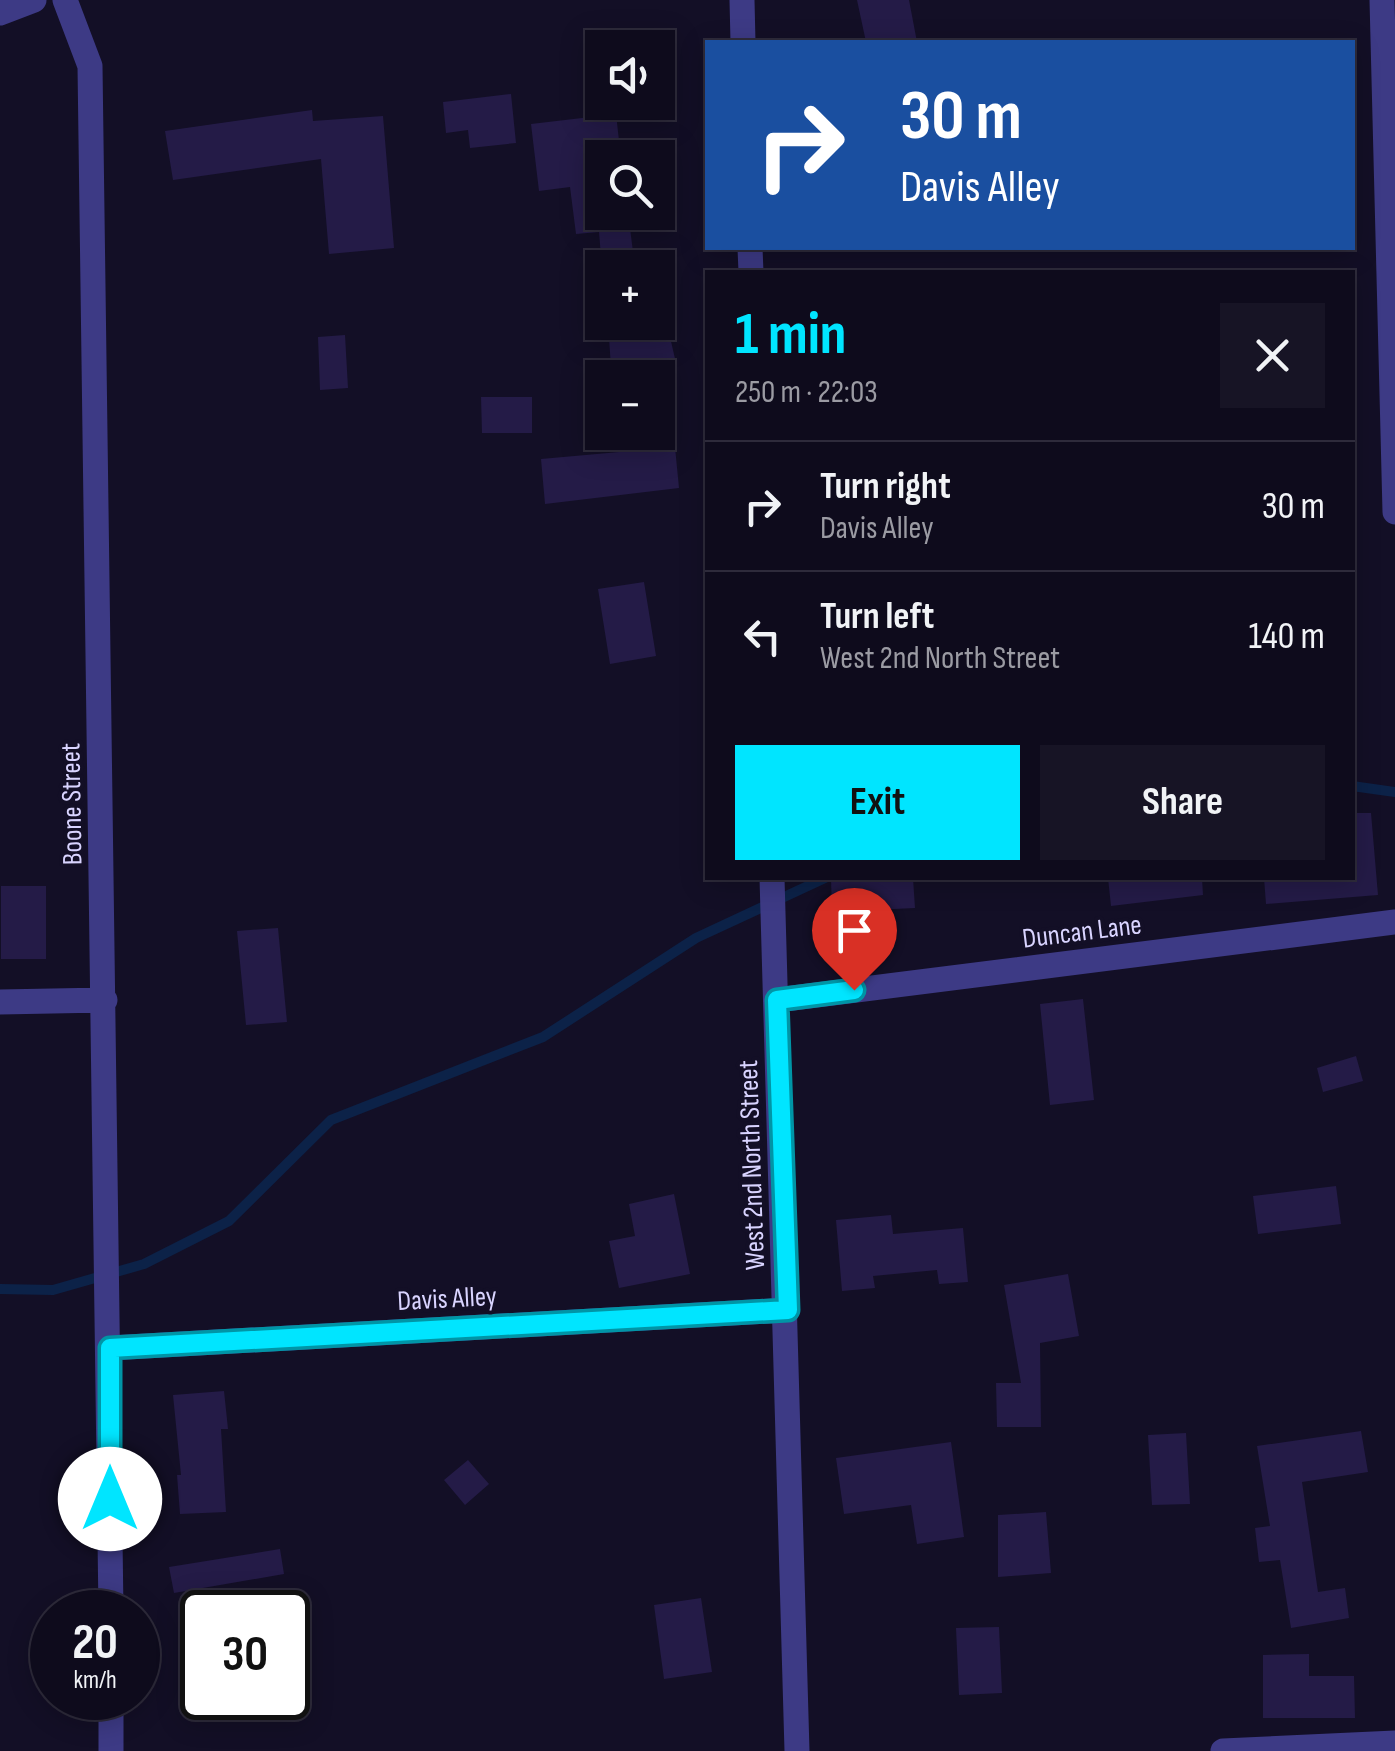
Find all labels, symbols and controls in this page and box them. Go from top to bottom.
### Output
map controls [585,30,675,450]
button: sound [585,30,675,120]
text: 30 m [900,75,1022,159]
icon: right [735,80,865,210]
button: search [585,140,675,230]
text: Davis Alley [900,160,1060,215]
button: + [585,250,675,340]
text: 1 min [735,299,847,371]
button: close [1220,303,1325,408]
button: − [585,360,675,450]
text: 250 m · 22:03 [735,373,878,412]
text: Turn right [820,464,951,509]
icon: right [735,479,790,534]
text: 30 m [1262,484,1325,529]
text: Davis Alley [820,509,934,548]
text: Turn left [820,594,934,639]
icon: left [735,609,790,664]
text: 140 m [1248,614,1325,659]
text: West 2nd North Street [820,639,1060,678]
street label: Boone Street [54,742,90,866]
button: Exit [735,745,1020,860]
button: Share [1040,745,1325,860]
pin [812,888,897,991]
icon: arrive [827,903,882,958]
street label: Duncan Lane [1020,908,1144,956]
street label: West 2nd North Street [732,1059,772,1271]
street label: Davis Alley [397,1280,498,1318]
position arrow [58,1447,162,1551]
speed limit sign: 30 [180,1590,310,1720]
text: 20 [72,1613,118,1673]
text: km/h [73,1665,117,1696]

